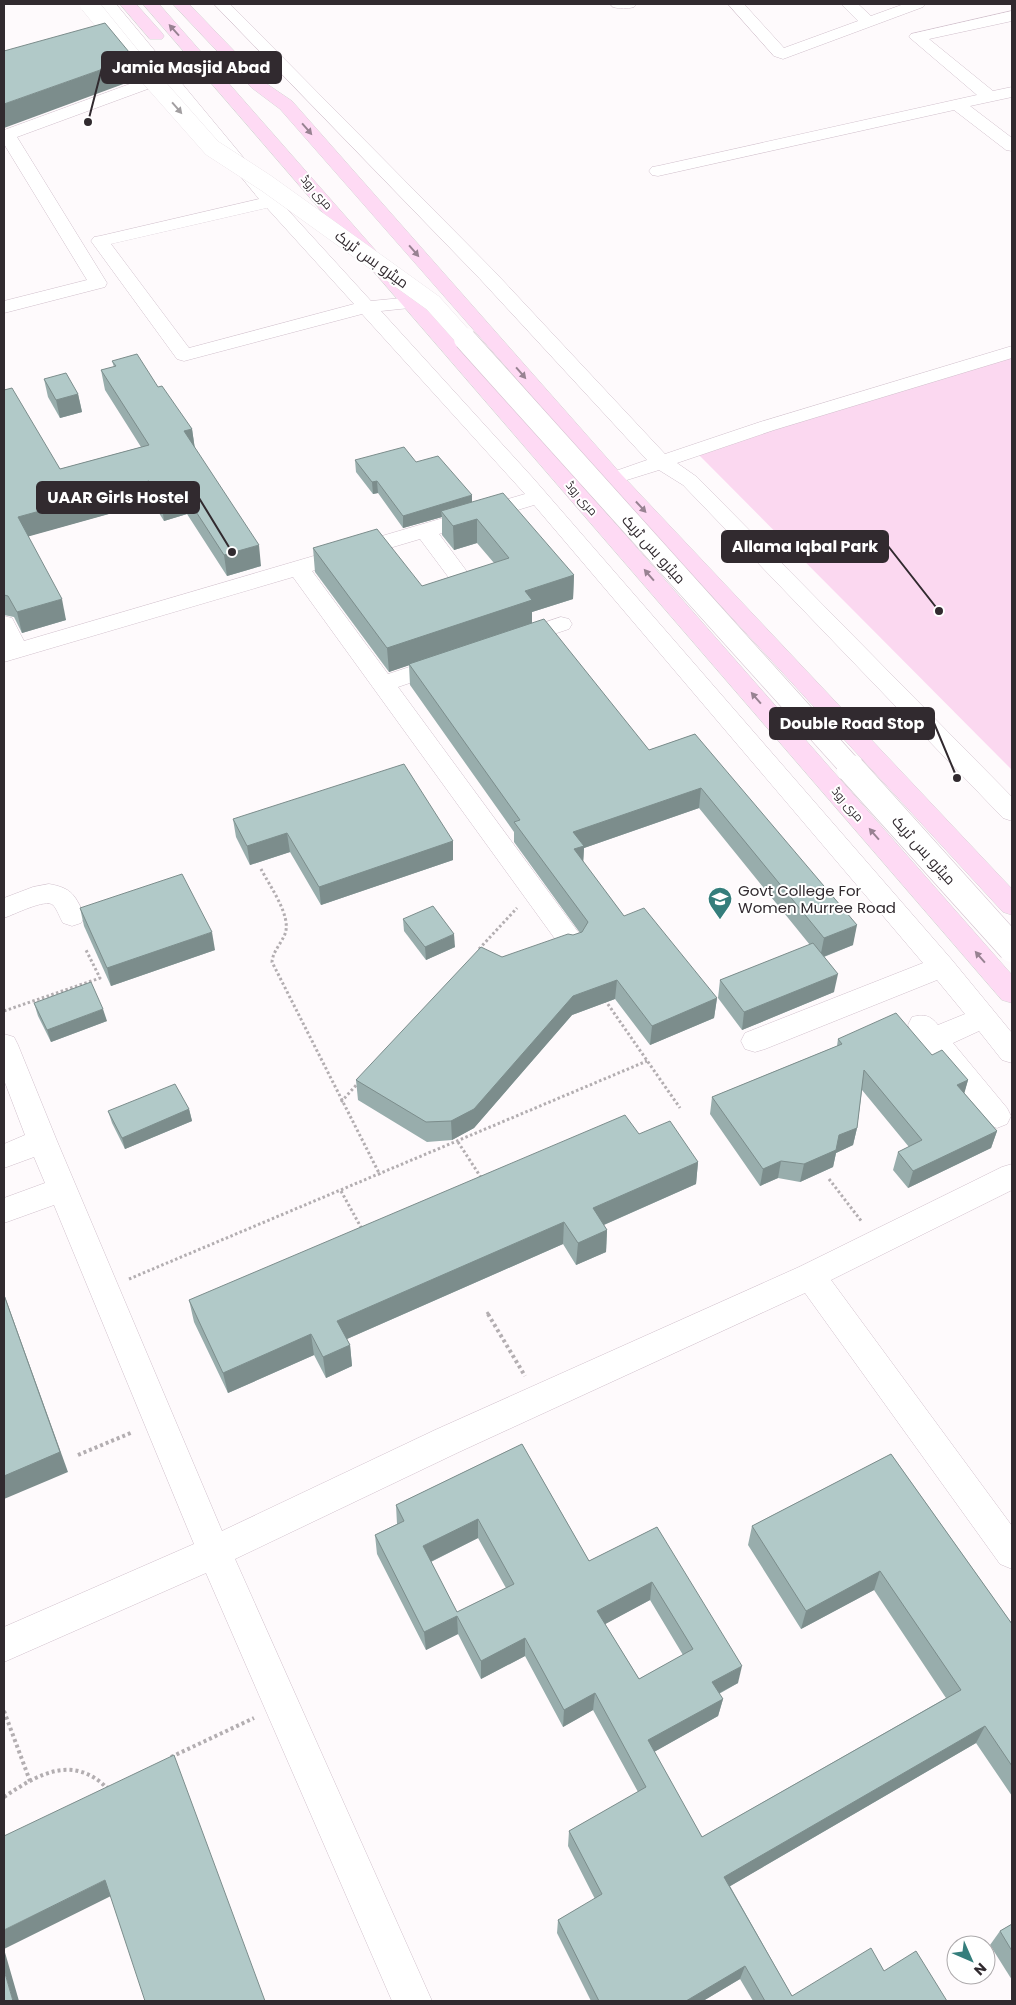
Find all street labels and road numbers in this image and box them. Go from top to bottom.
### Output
street label: مری روڈ [297,171,337,213]
street label: میٹرو بس ٹریک [331,225,413,293]
street label: مری روڈ [562,477,602,519]
street label: میٹرو بس ٹریک [617,510,691,588]
street label: مری روڈ [828,783,868,825]
street label: میٹرو بس ٹریک [887,811,961,889]

